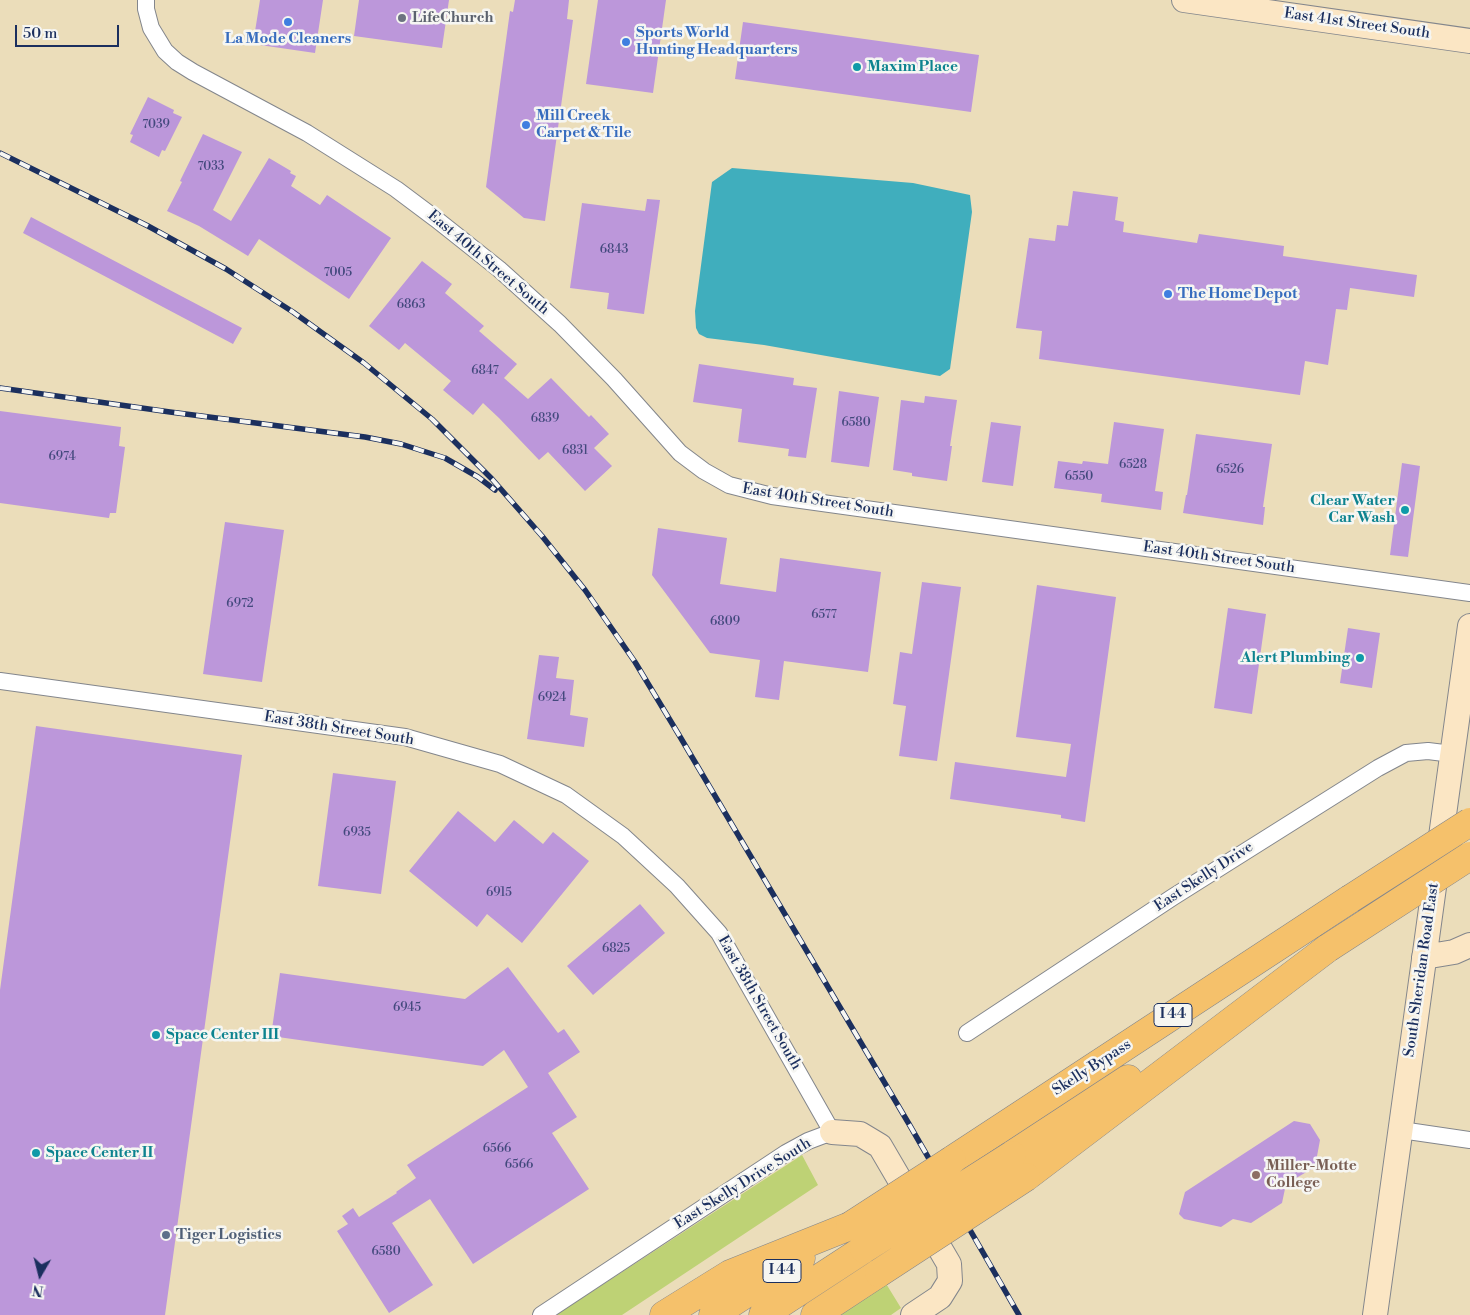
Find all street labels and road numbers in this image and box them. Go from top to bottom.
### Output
street label: East 41st Street South [1283,5,1431,43]
street label: East 40th Street South [424,207,552,319]
street label: East 40th Street South [741,480,895,522]
street label: East 40th Street South [1142,538,1296,578]
street label: East 38th Street South [263,708,415,750]
street label: East Skelly Drive [1151,838,1257,916]
street label: South Sheridan Road East [1401,882,1443,1058]
street label: East 38th Street South [713,933,805,1073]
road number: I 44 [1154,1004,1192,1026]
street label: Skelly Bypass [1049,1036,1135,1100]
street label: East Skelly Drive South [671,1135,815,1233]
road number: I 44 [763,1260,801,1282]

